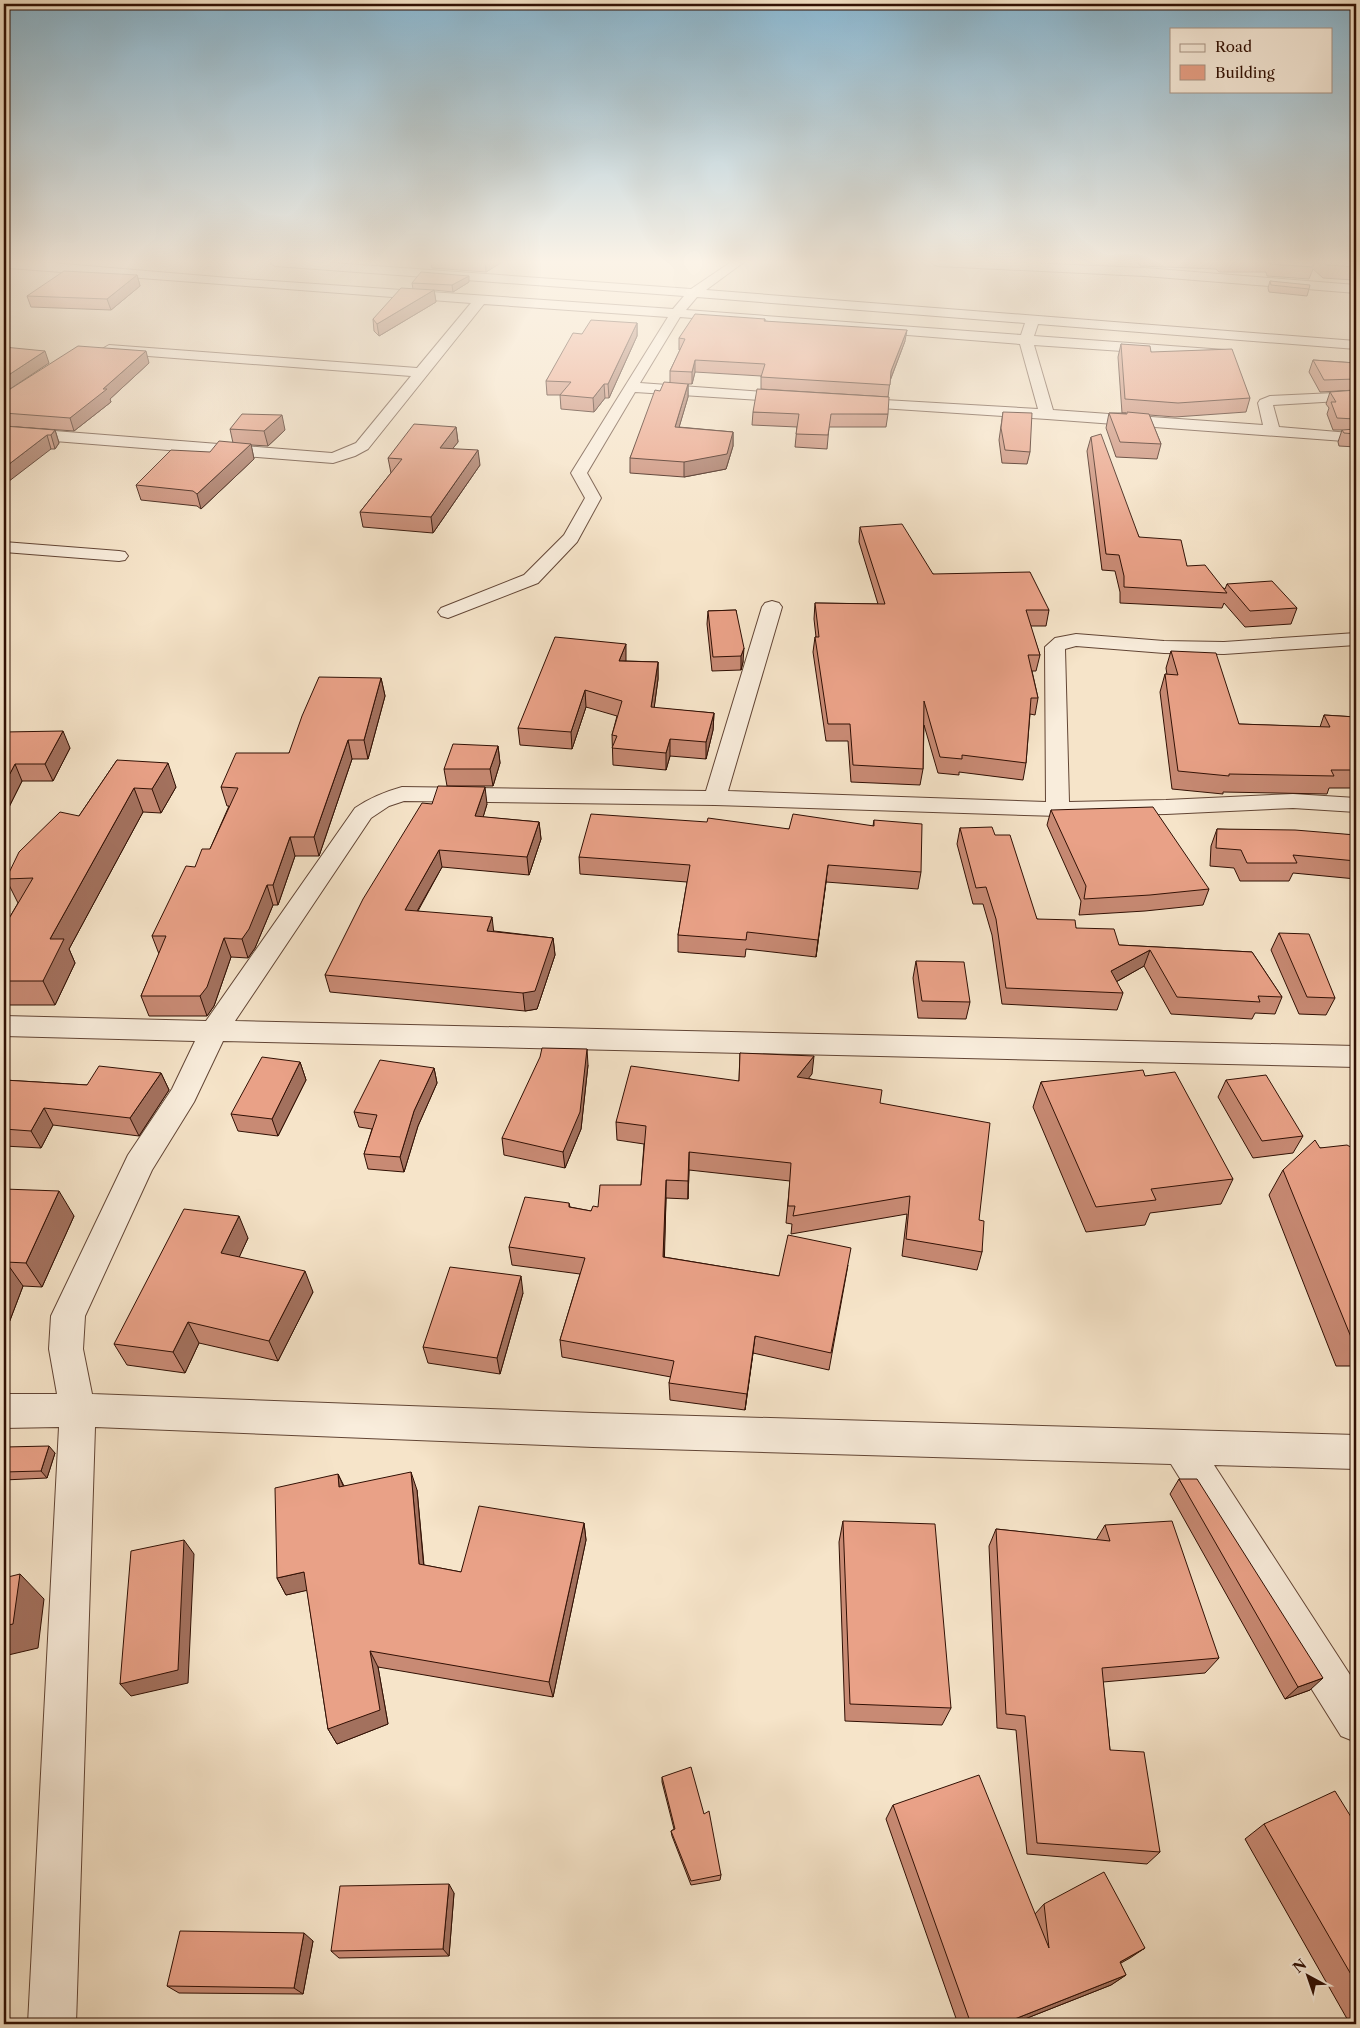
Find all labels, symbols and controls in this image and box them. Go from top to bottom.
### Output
legend [1170,28,1332,92]
text: Road [1215,37,1252,56]
text: Building [1215,63,1275,82]
north arrow [1282,1950,1332,2000]
text: N [1289,1955,1310,1977]

